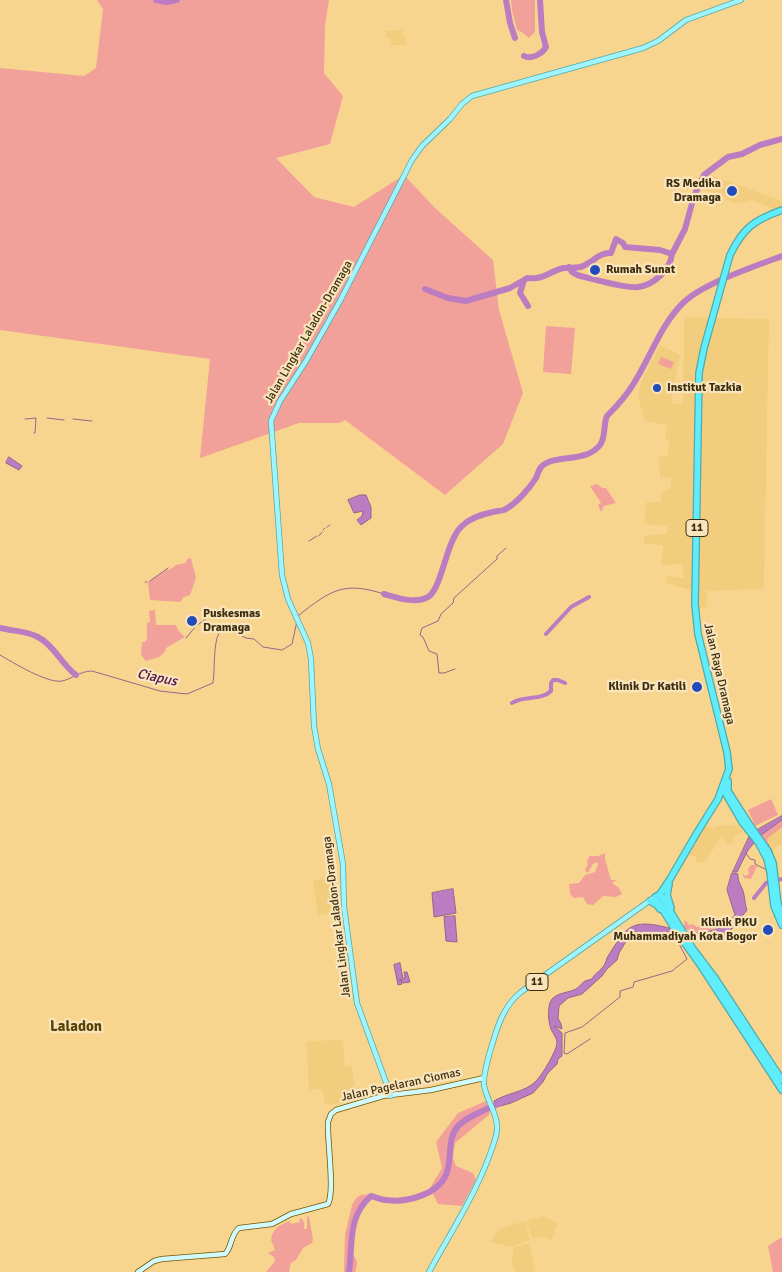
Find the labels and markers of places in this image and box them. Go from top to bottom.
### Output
place label: RS Medika Dramaga [666,177,721,205]
marker: RS Medika Dramaga [725,184,739,198]
marker: Rumah Sunat [588,263,602,277]
place label: Rumah Sunat [606,263,675,277]
place label: Institut Tazkia [667,381,742,395]
marker: Institut Tazkia [651,382,663,394]
place label: Puskesmas Dramaga [203,607,260,635]
marker: Puskesmas Dramaga [185,614,199,628]
place label: Klinik Dr Katili [608,680,686,694]
marker: Klinik Dr Katili [690,680,704,694]
place label: Klinik PKU Muhammadiyah Kota Bogor [613,916,757,944]
marker: Klinik PKU Muhammadiyah Kota Bogor [761,923,775,937]

